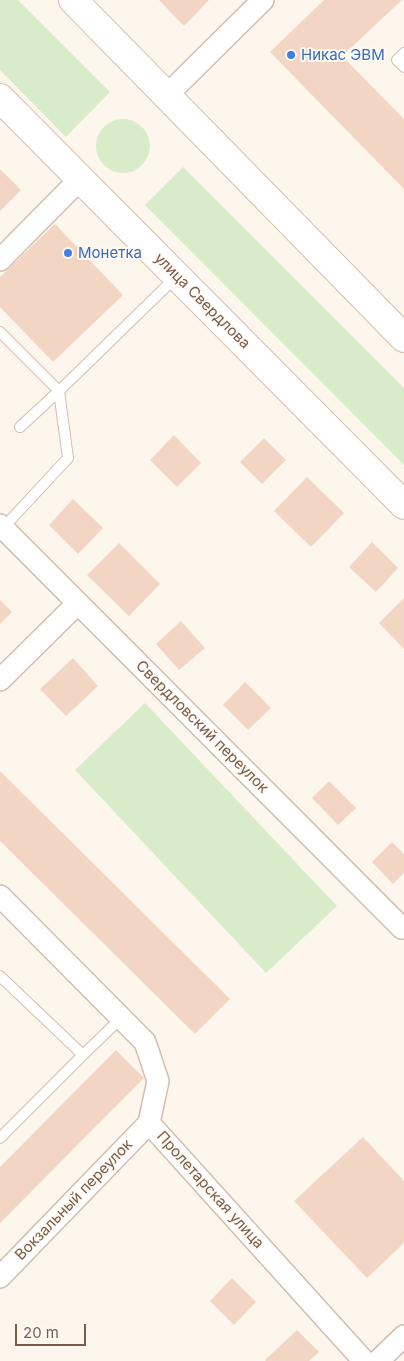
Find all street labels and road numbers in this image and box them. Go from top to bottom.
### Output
street label: улица Свердлова [150,249,254,353]
street label: Свердловский переулок [132,657,272,797]
street label: Пролетарская улица [153,1128,267,1252]
street label: Вокзальный переулок [12,1136,136,1264]

